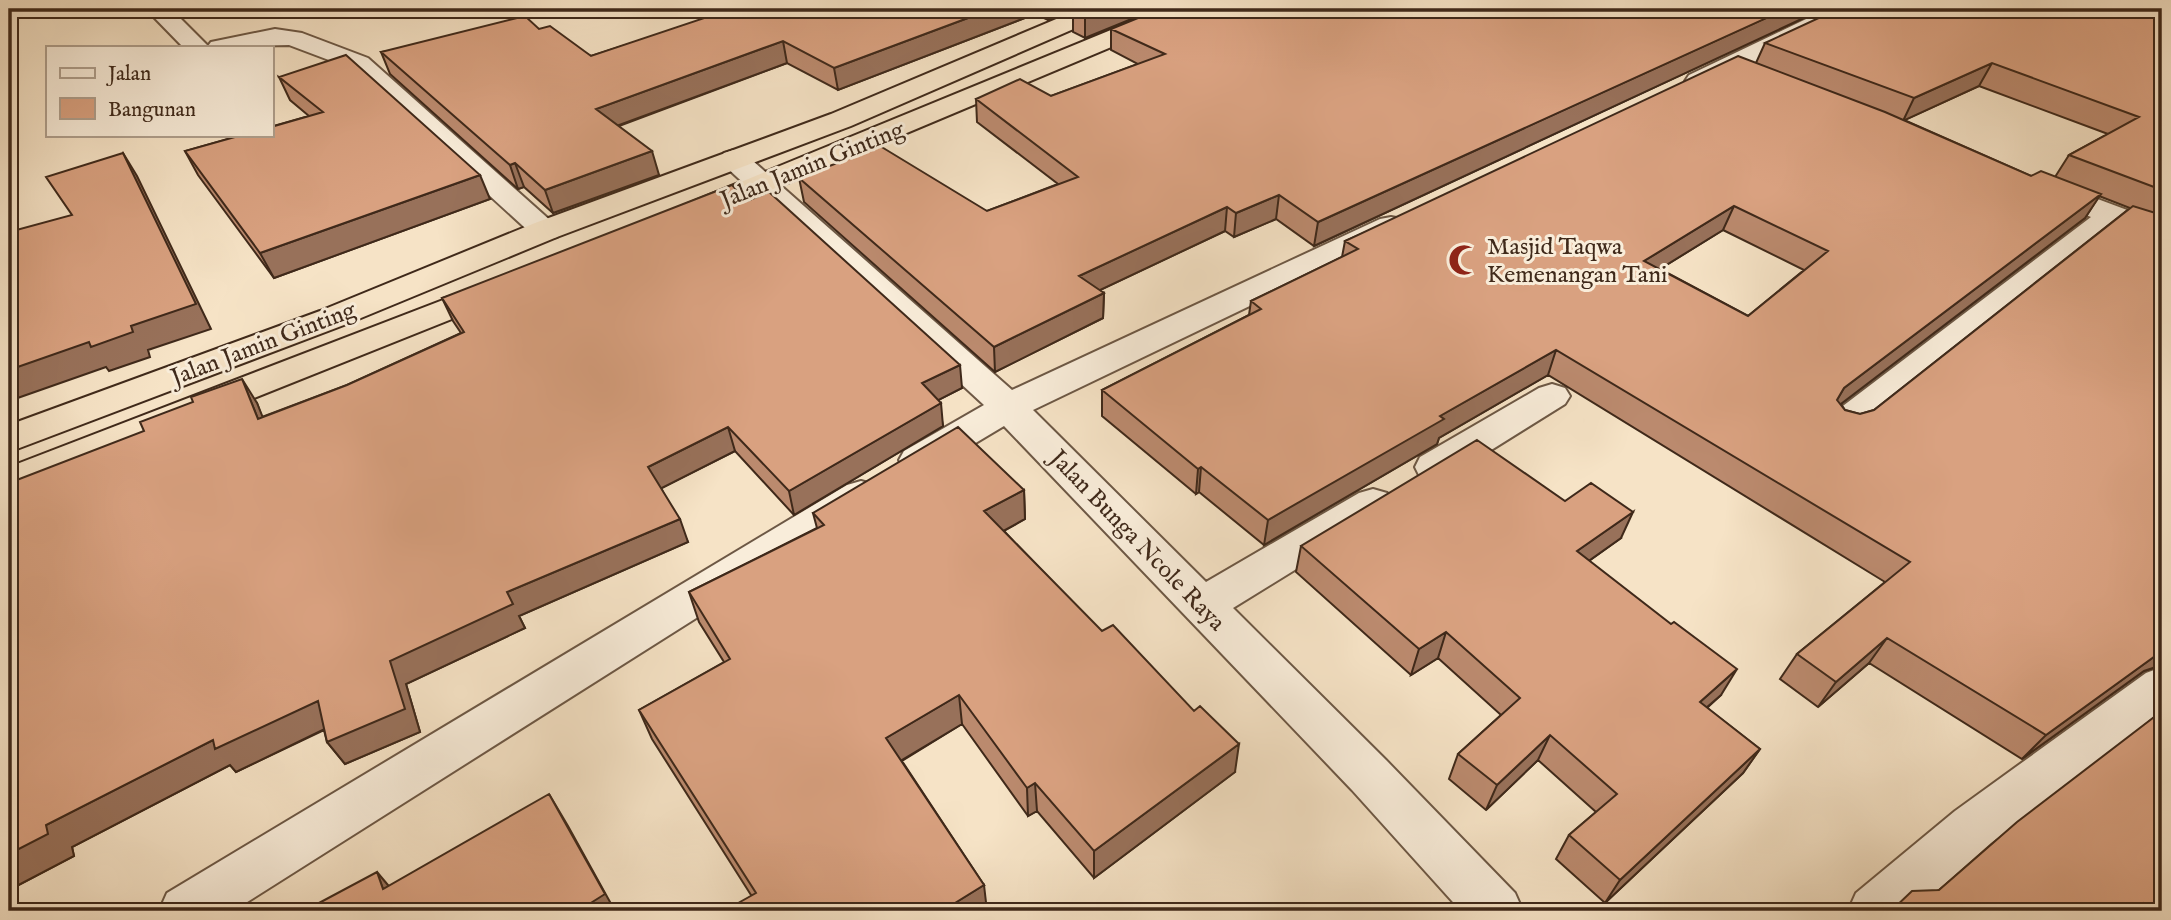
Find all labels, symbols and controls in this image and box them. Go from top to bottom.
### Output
legend [46,46,273,136]
text: Jalan [106,61,151,88]
text: Bangunan [108,97,196,124]
street label: Jalan Jamin Ginting [713,114,910,218]
place label: Masjid Taqwa Kemenangan Tani [1487,232,1667,291]
mosque icon: Masjid Taqwa Kemenangan Tani [1447,243,1481,277]
street label: Jalan Jamin Ginting [164,295,361,395]
street label: Jalan Bunga Ncole Raya [1040,442,1232,639]

